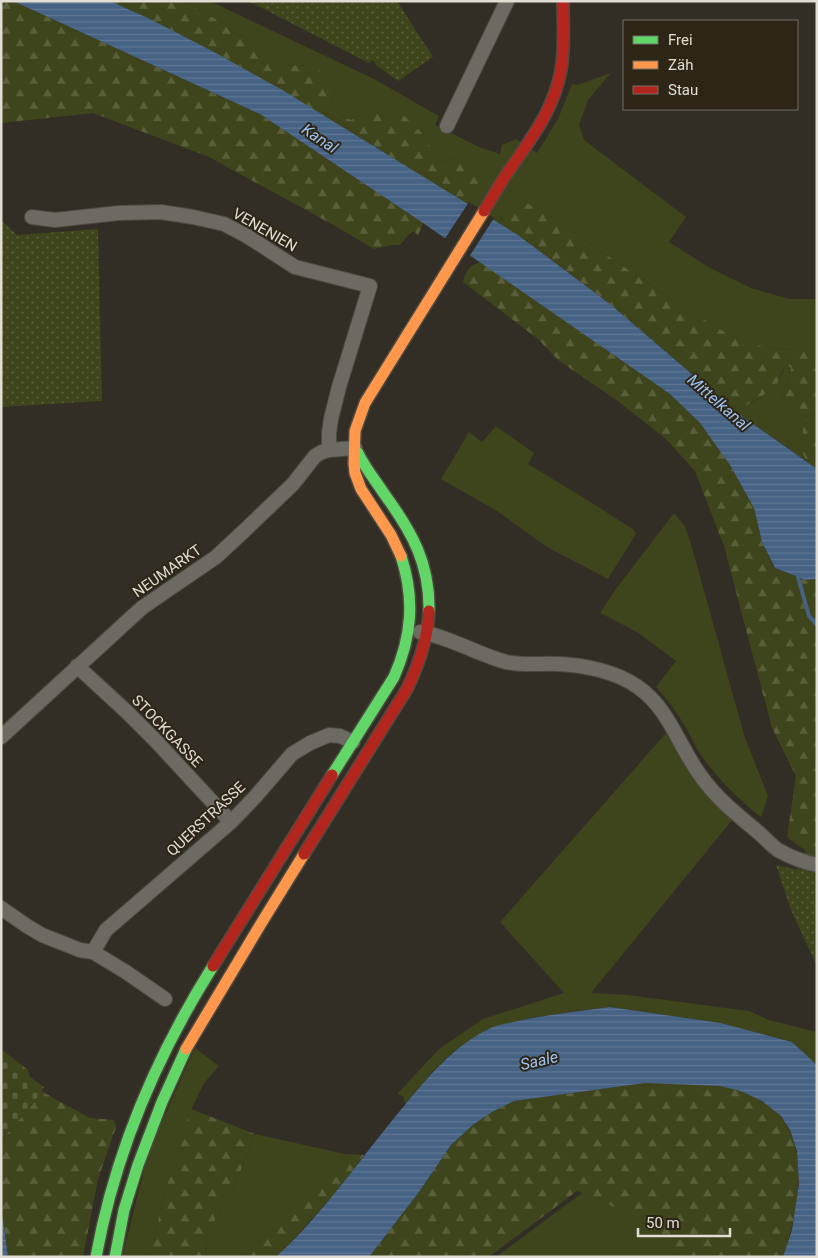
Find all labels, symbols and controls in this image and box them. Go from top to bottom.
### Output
legend [623,20,798,110]
text: Frei [668,31,693,49]
text: Zäh [668,56,693,74]
text: Stau [668,81,698,99]
water label: Kanal [298,120,341,157]
street label: VENENIEN [230,204,300,256]
water label: Mittelkanal [684,370,754,435]
street label: NEUMARKT [129,541,205,601]
street label: STOCKGASSE [128,691,206,771]
street label: QUERSTRASSE [163,778,249,860]
water label: Saale [518,1047,560,1074]
scale bar [638,1206,730,1238]
text: 50 m [646,1214,680,1232]

